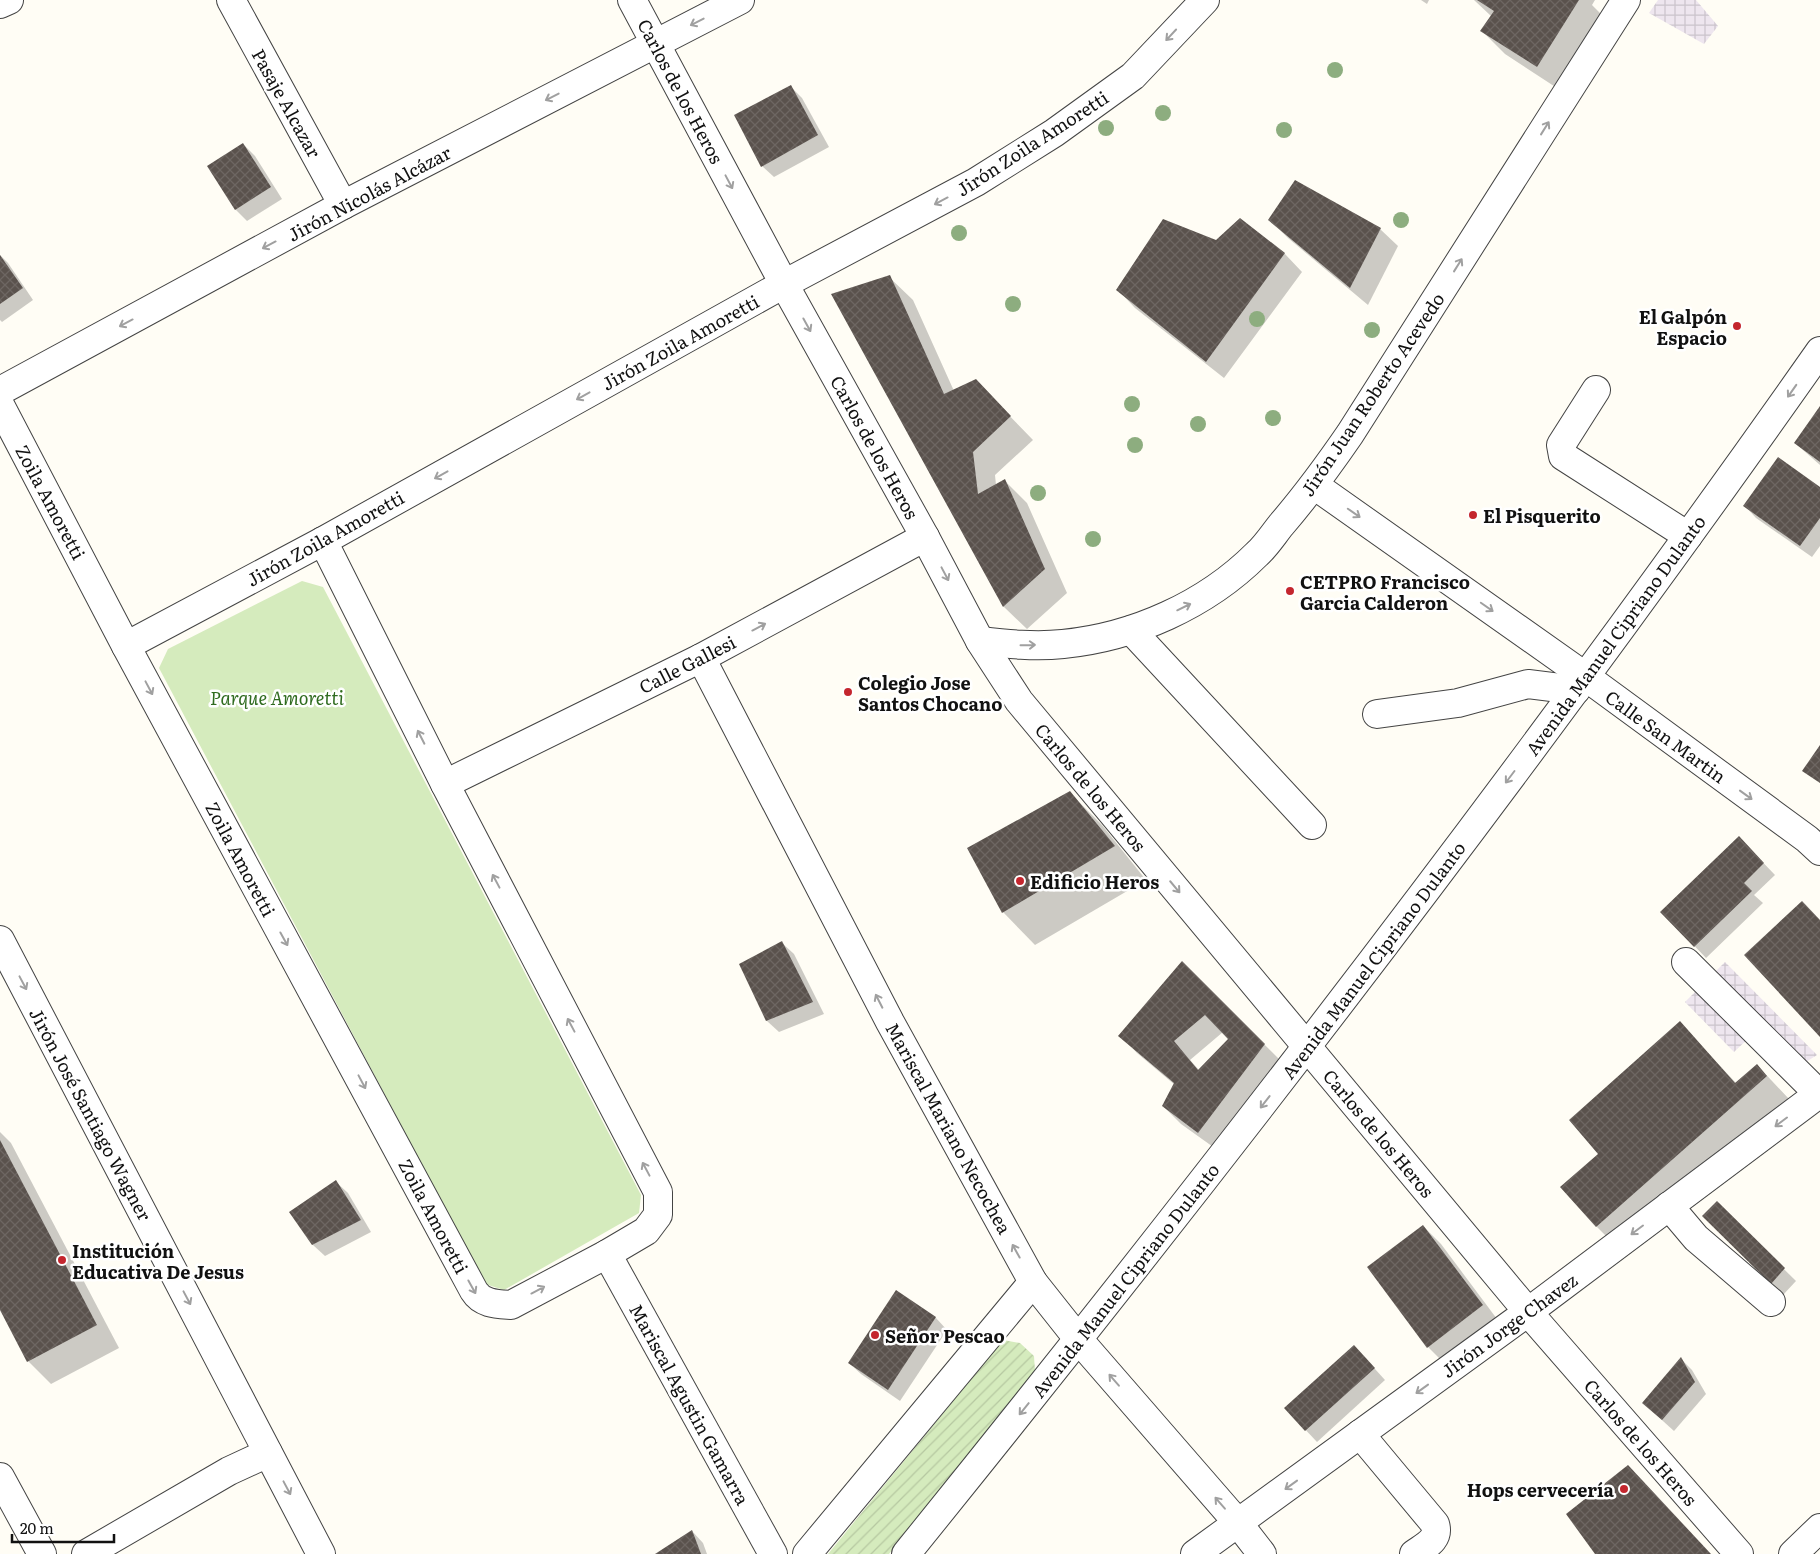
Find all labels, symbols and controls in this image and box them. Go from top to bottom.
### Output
street label: Carlos de los Heros [631,14,731,168]
one-way arrow [690,18,705,27]
one-way arrow [1165,29,1177,41]
street label: Pasaje Alcazar [246,44,328,163]
street label: Jirón Zoila Amoretti [951,84,1113,202]
one-way arrow [545,92,560,102]
one-way arrow [1539,121,1550,135]
street label: Jirón Nicolás Alcázar [282,138,456,248]
one-way arrow [725,174,735,189]
one-way arrow [934,197,949,206]
one-way arrow [262,241,277,250]
one-way arrow [1453,259,1463,273]
street label: Jirón Zoila Amoretti [596,287,764,397]
street label: Jirón Juan Roberto Acevedo [1294,287,1450,501]
place label: El Galpón Espacio [1639,303,1727,351]
one-way arrow [802,317,812,332]
one-way arrow [119,318,134,328]
marker: El Galpón Espacio [1731,320,1743,332]
street label: Carlos de los Heros [824,370,926,524]
one-way arrow [1787,384,1797,398]
one-way arrow [576,391,591,401]
street label: Zoila Amoretti [9,440,93,564]
one-way arrow [434,470,449,480]
street label: Jirón Zoila Amoretti [241,483,409,593]
place label: El Pisquerito [1483,502,1601,529]
one-way arrow [1347,508,1361,518]
marker: El Pisquerito [1467,509,1479,521]
street label: Avenida Manuel Cipriano Dulanto [1518,509,1712,761]
one-way arrow [940,567,950,581]
place label: CETPRO Francisco Garcia Calderon [1300,568,1470,616]
marker: CETPRO Francisco Garcia Calderon [1284,585,1296,597]
one-way arrow [1176,602,1191,611]
one-way arrow [1480,602,1494,612]
one-way arrow [752,621,766,631]
street label: Calle Gallesi [634,628,740,700]
one-way arrow [1020,640,1036,650]
place label: Colegio Jose Santos Chocano [858,669,1002,717]
one-way arrow [144,681,154,696]
street label: Calle San Martin [1600,683,1732,789]
park label: Parque Amoretti [210,684,345,711]
marker: Colegio Jose Santos Chocano [842,686,854,698]
street label: Carlos de los Heros [1029,717,1153,857]
one-way arrow [416,730,426,745]
one-way arrow [1505,770,1516,783]
one-way arrow [1739,790,1753,800]
street label: Zoila Amoretti [199,797,283,921]
street label: Avenida Manuel Cipriano Dulanto [1275,836,1471,1084]
place label: Edificio Heros [1030,868,1159,895]
one-way arrow [491,874,501,889]
marker: Edificio Heros [1014,875,1026,887]
one-way arrow [1169,880,1180,893]
one-way arrow [279,932,289,947]
one-way arrow [19,975,28,990]
one-way arrow [874,993,884,1008]
street label: Jirón José Santiago Wagner [23,1003,159,1226]
street label: Mariscal Mariano Necochea [880,1017,1019,1239]
one-way arrow [566,1018,576,1033]
street label: Carlos de los Heros [1317,1063,1441,1203]
one-way arrow [358,1074,367,1089]
one-way arrow [1259,1095,1270,1108]
one-way arrow [1774,1117,1788,1127]
street label: Zoila Amoretti [392,1154,476,1278]
street label: Avenida Manuel Cipriano Dulanto [1025,1157,1225,1403]
one-way arrow [641,1163,651,1177]
one-way arrow [1630,1225,1644,1235]
place label: Institución Educativa De Jesus [72,1237,244,1285]
one-way arrow [1011,1243,1021,1258]
marker: Institución Educativa De Jesus [56,1254,68,1266]
street label: Jirón Jorge Chavez [1435,1266,1583,1384]
one-way arrow [468,1279,477,1294]
one-way arrow [531,1285,545,1295]
one-way arrow [183,1290,192,1305]
street label: Mariscal Agustin Gamarra [623,1298,757,1510]
place label: Señor Pescao [885,1322,1005,1349]
marker: Señor Pescao [869,1329,881,1341]
one-way arrow [1108,1373,1119,1386]
street label: Carlos de los Heros [1578,1373,1704,1511]
one-way arrow [1415,1384,1429,1394]
one-way arrow [1018,1402,1029,1415]
place label: Hops cervecería [1467,1476,1615,1503]
one-way arrow [1284,1480,1298,1490]
one-way arrow [282,1481,292,1496]
marker: Hops cervecería [1618,1483,1630,1495]
one-way arrow [1214,1496,1226,1509]
scale bar [12,1512,115,1544]
text: 20 m [20,1516,54,1539]

